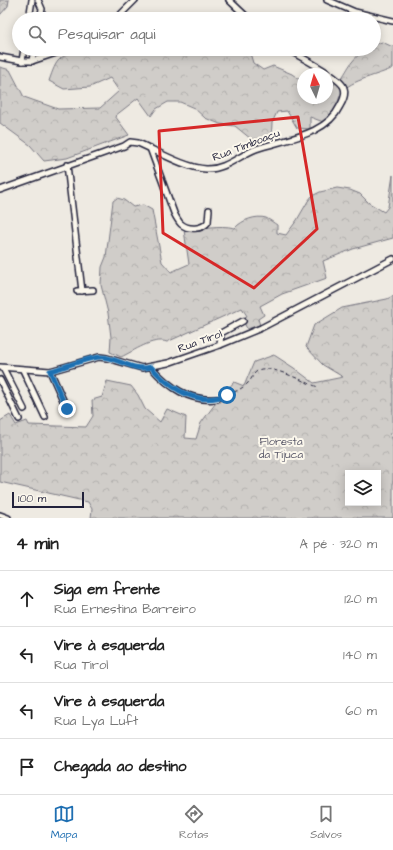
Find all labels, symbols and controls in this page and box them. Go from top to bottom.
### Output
search box [12,12,381,56]
icon: search [26,23,48,45]
text: Pesquisar aqui [58,24,155,45]
north arrow [297,68,333,104]
street label: Rua Timboaçu [210,125,282,165]
street label: Rua Tirol [176,326,224,356]
route start [218,386,236,404]
route end [58,400,76,418]
park label: Floresta da Tijuca [259,434,304,462]
map controls [345,470,381,506]
button: layers [345,470,381,506]
scale bar [12,490,84,509]
text: 100 m [18,491,46,506]
text: 4 min [16,532,59,556]
text: A pé · 320 m [299,535,377,553]
text: Siga em frente [54,579,160,600]
icon: ahead [16,588,38,610]
text: 120 m [344,590,377,608]
text: Rua Ernestina Barreiro [54,600,196,618]
text: Vire à esquerda [54,635,164,656]
icon: left [16,644,38,666]
text: 140 m [343,646,377,664]
text: Rua Tirol [54,656,108,674]
text: Vire à esquerda [54,691,164,712]
icon: left [16,700,38,722]
text: 60 m [345,702,377,720]
text: Rua Lya Luft [54,712,138,730]
icon: arrive [16,756,38,778]
text: Chegada ao destino [54,756,187,777]
tab: Mapa [51,803,77,842]
tab: Rotas [179,803,209,842]
tab: Salvos [310,803,342,842]

